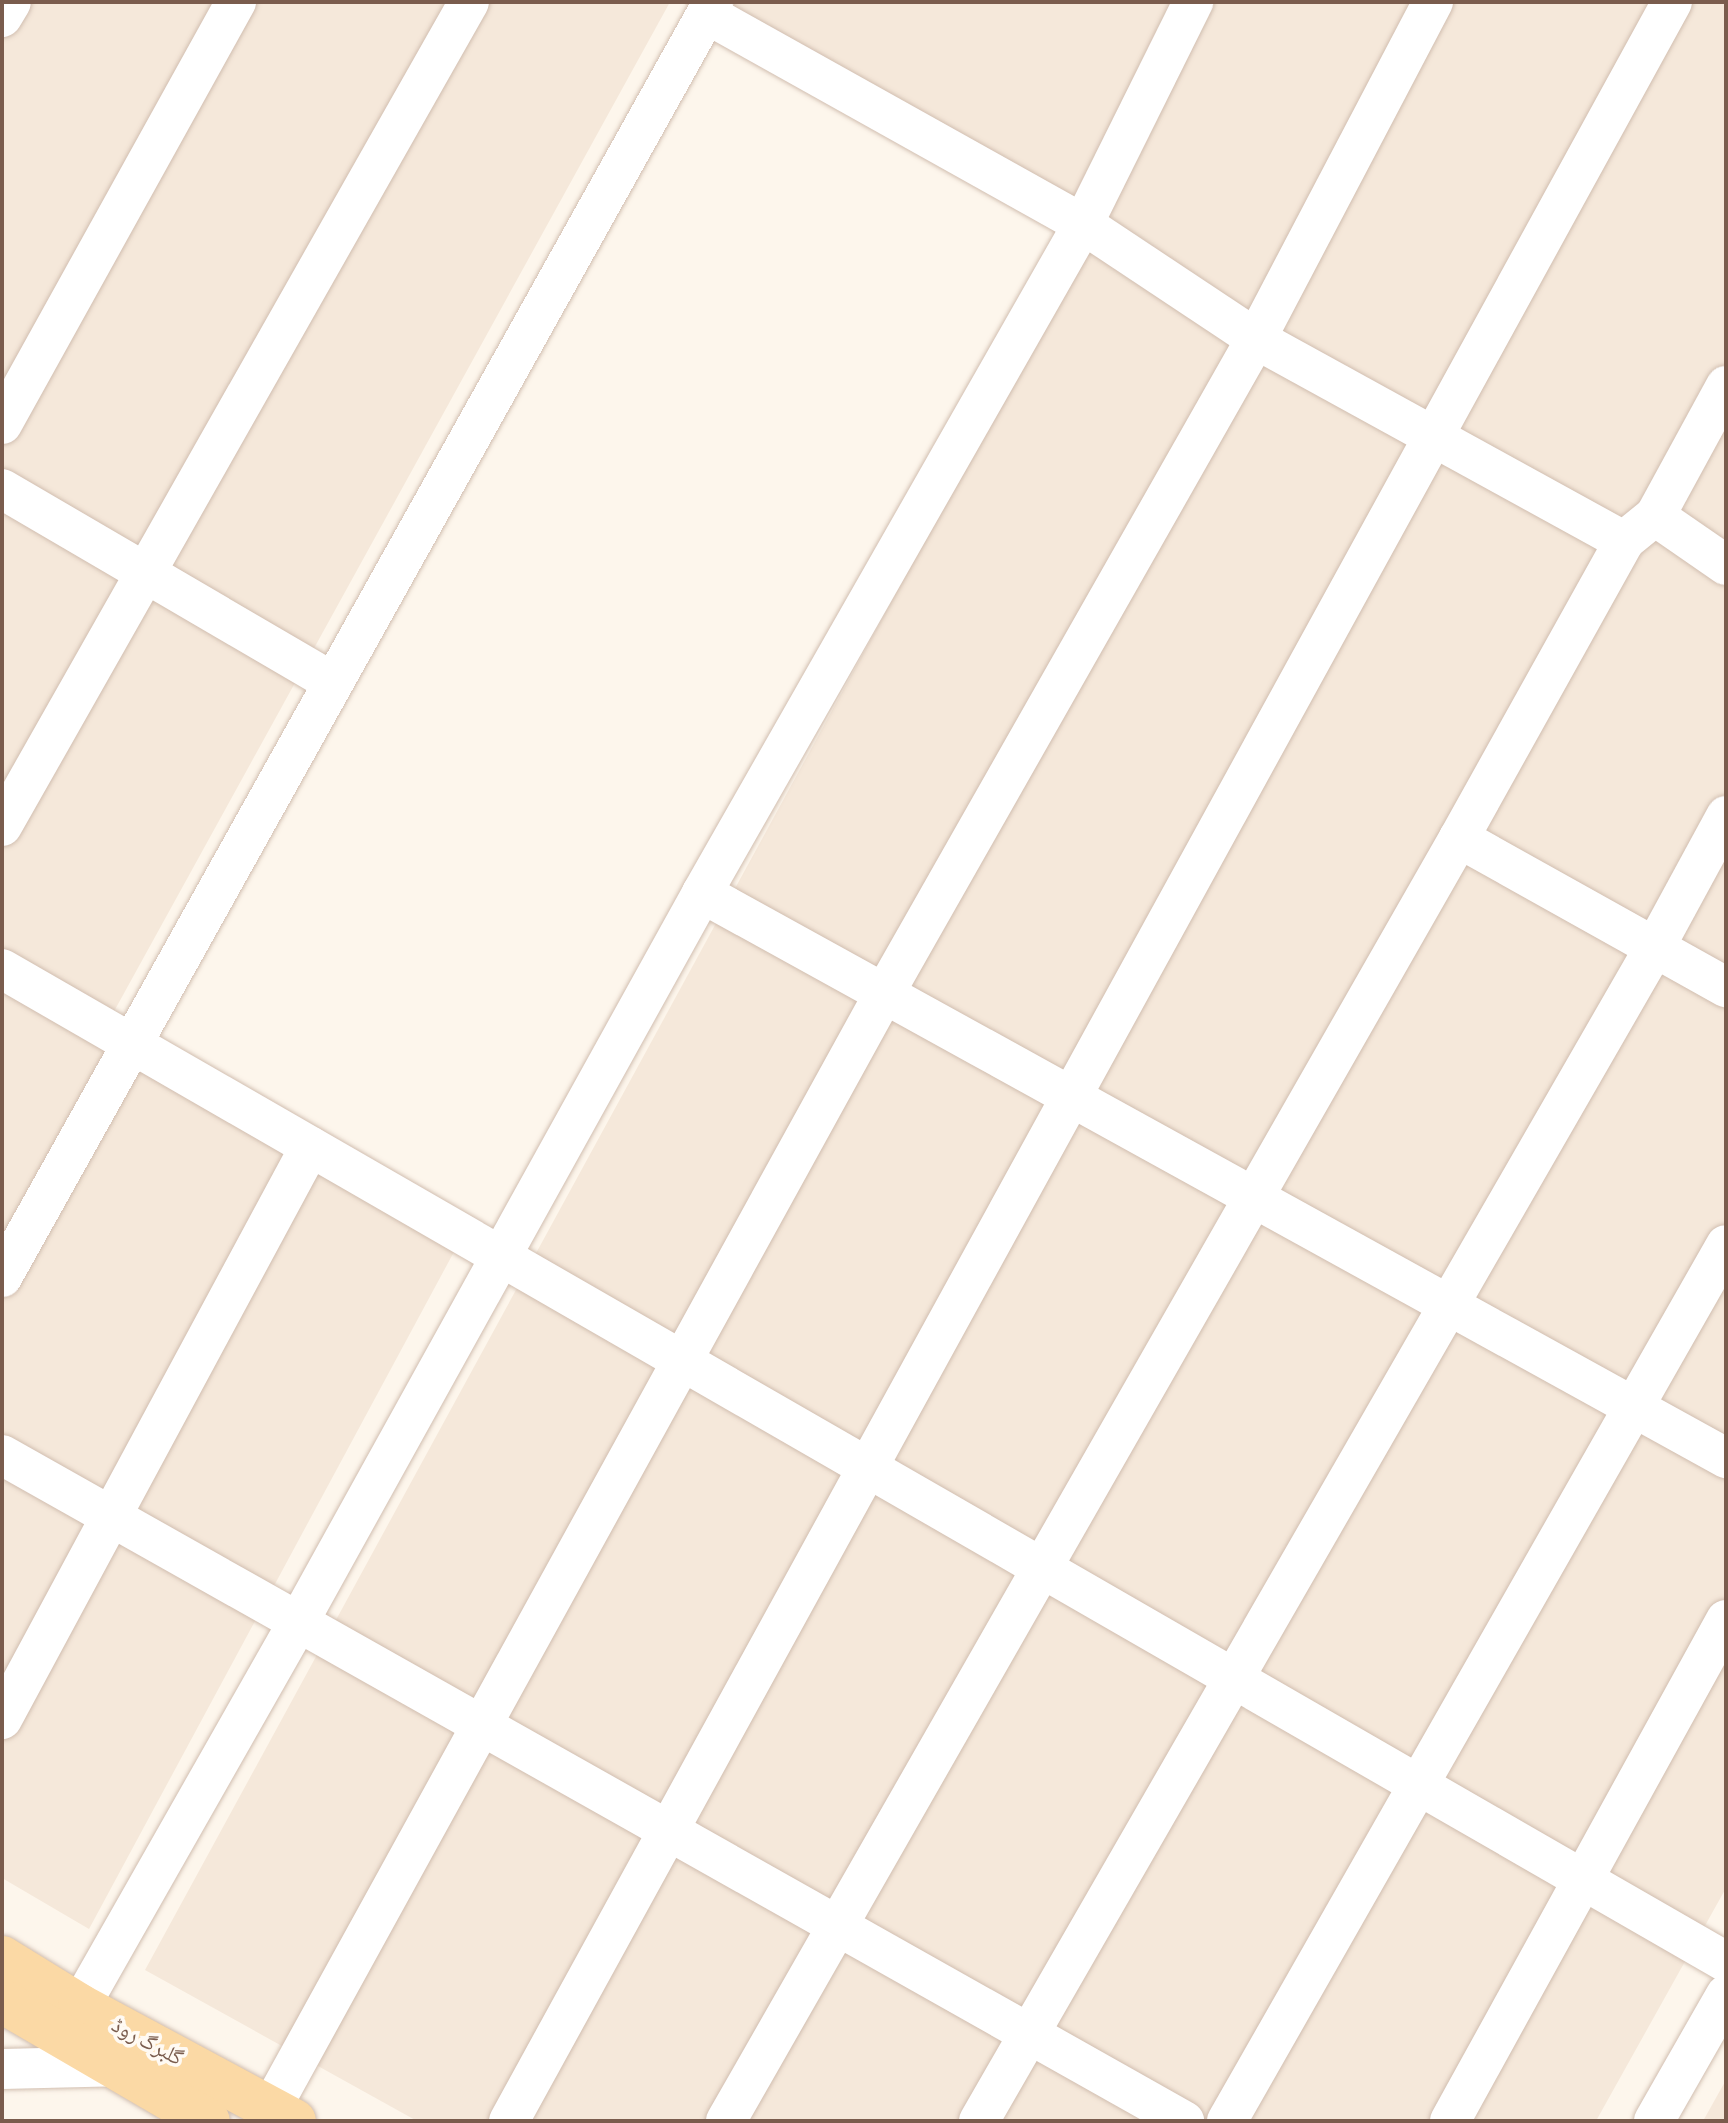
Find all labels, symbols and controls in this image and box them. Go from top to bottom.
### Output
street label: گلبرگ روڈ [107,2012,187,2072]

